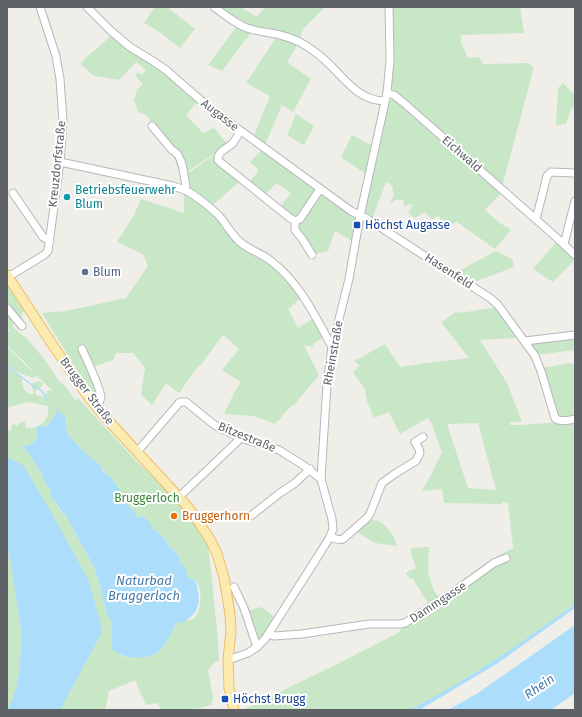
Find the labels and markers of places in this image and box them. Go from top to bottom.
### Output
place label: Betriebsfeuerwehr Blum [75,183,176,211]
marker: Betriebsfeuerwehr Blum [62,192,72,202]
place label: Höchst Augasse [365,218,450,232]
marker: Höchst Augasse [352,220,362,230]
place label: Blum [93,265,121,279]
marker: Blum [80,267,90,277]
place label: Bruggerhorn [182,509,250,523]
marker: Bruggerhorn [169,511,179,521]
place label: Höchst Brugg [233,692,306,706]
marker: Höchst Brugg [220,694,230,704]

